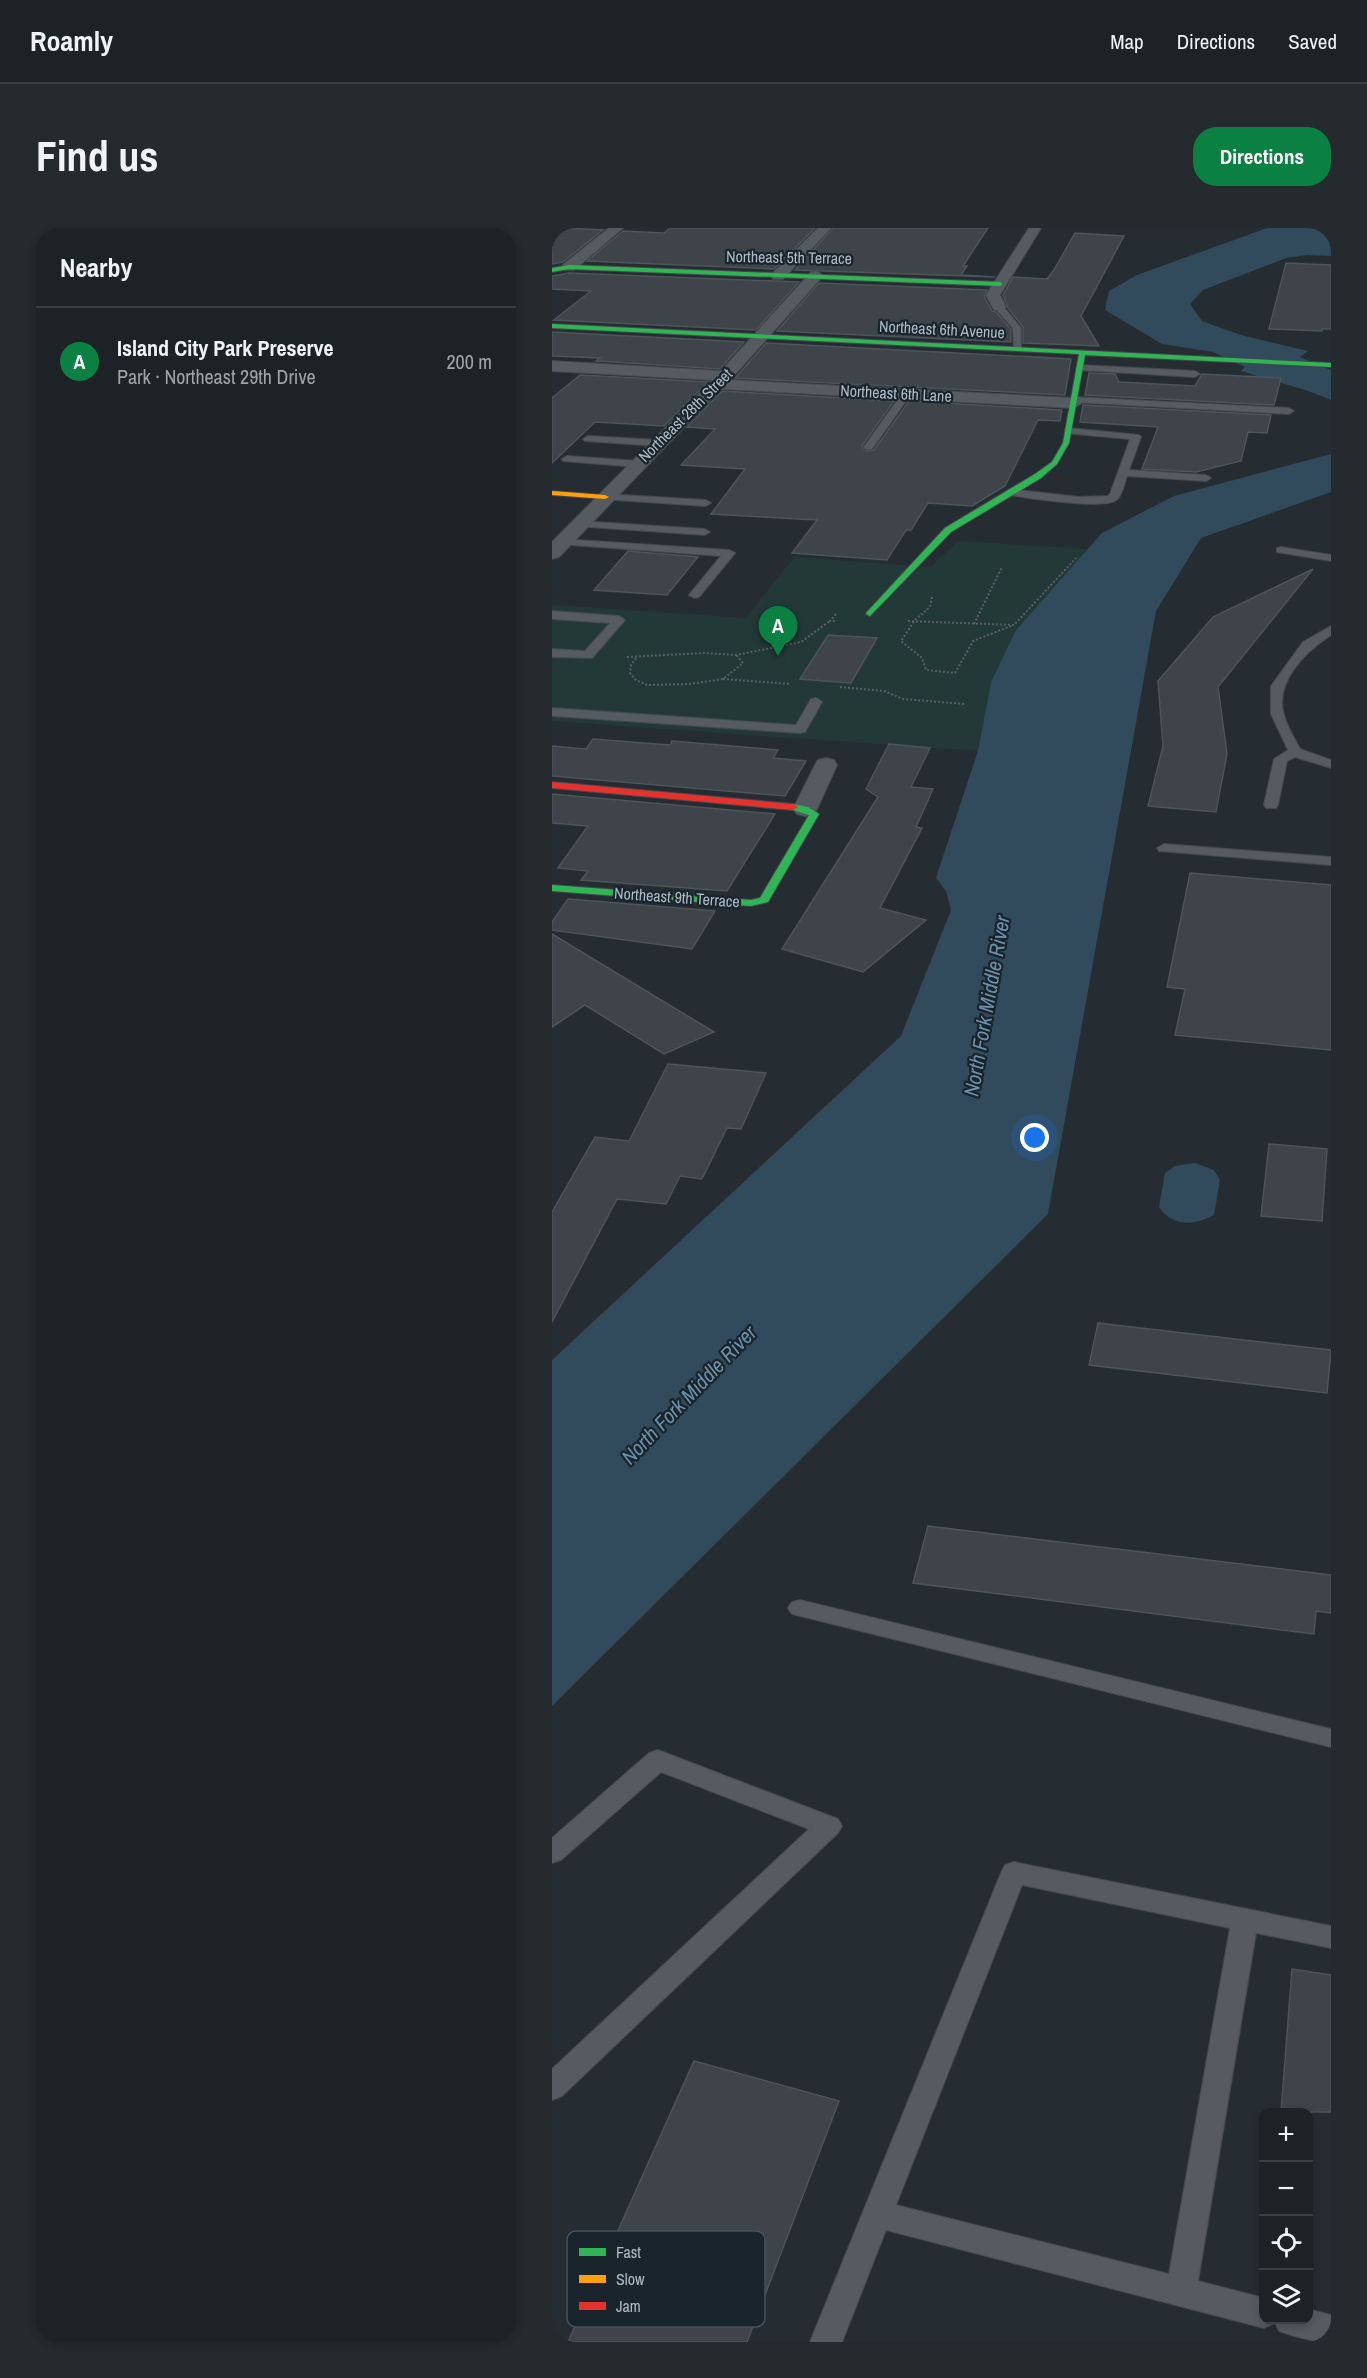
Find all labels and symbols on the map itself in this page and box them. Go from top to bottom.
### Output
street label: Northeast 5th Terrace [726,245,852,269]
street label: Northeast 6th Avenue [879,315,1005,343]
street label: Northeast 28th Street [633,363,737,467]
street label: Northeast 6th Lane [840,379,952,407]
pin: A [758,606,798,656]
street label: Northeast 9th Terrace [613,882,741,912]
water label: North Fork Middle River [956,912,1017,1099]
your location [1020,1123,1049,1152]
water label: North Fork Middle River [615,1318,764,1471]
legend [567,2231,765,2327]
text: Fast [616,2241,641,2263]
text: Slow [616,2268,645,2290]
text: Jam [616,2295,641,2317]

